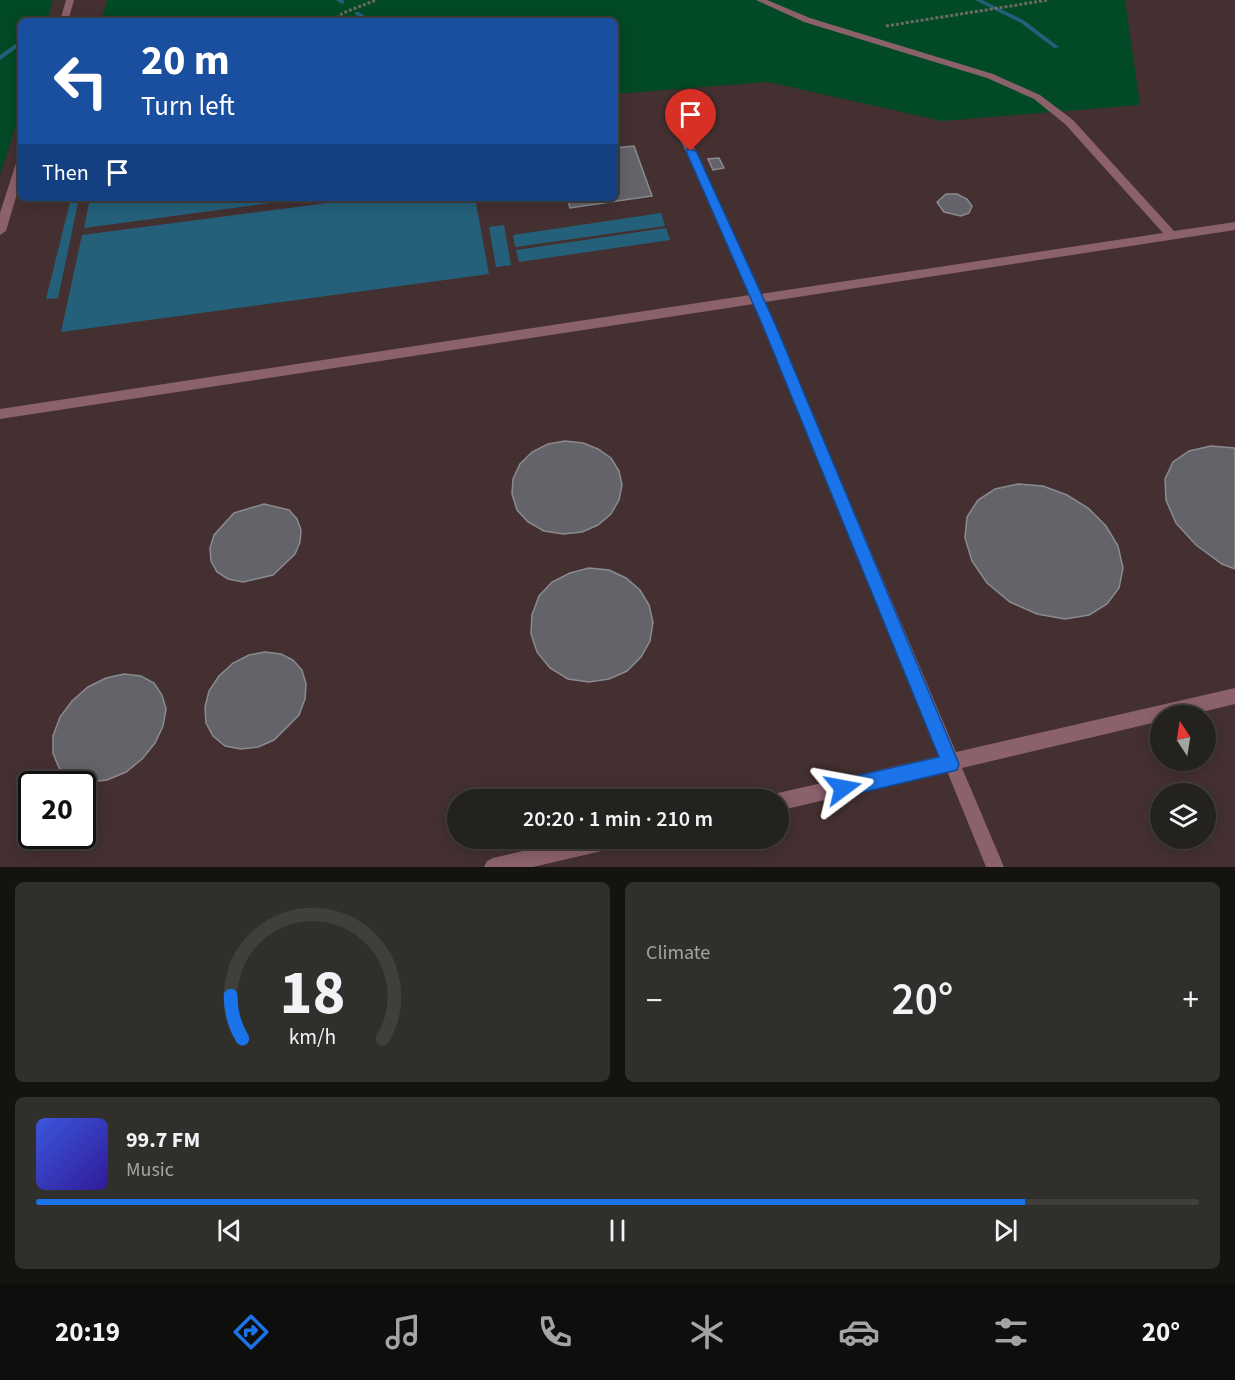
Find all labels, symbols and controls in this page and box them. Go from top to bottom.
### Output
text: 20 m [141,31,230,91]
icon: left [42,42,120,120]
text: Turn left [141,87,235,126]
pin [665,89,716,151]
icon: arrive [674,98,707,131]
icon: arrive [101,156,134,189]
text: Then [42,157,89,189]
north arrow [1150,705,1216,771]
map controls [1150,705,1216,849]
position arrow [811,756,875,820]
speed limit sign: 20 [18,771,96,849]
button: layers [1150,783,1216,849]
text: 20:20 · 1 min · 210 m [523,803,713,835]
text: Climate [646,939,710,967]
text: 18 [280,949,345,1038]
text: 20° [892,968,953,1032]
text: − [646,977,662,1024]
text: + [1183,977,1199,1024]
text: km/h [289,1022,336,1053]
text: 99.7 FM [126,1124,200,1156]
text: Music [126,1156,174,1184]
icon: previous [213,1214,246,1247]
icon: pause [601,1214,634,1247]
icon: next [989,1214,1022,1247]
icon: directions [230,1311,272,1353]
icon: music [382,1311,424,1353]
icon: phone [534,1311,576,1353]
icon: climate [686,1311,728,1353]
icon: car [838,1311,880,1353]
icon: filters [990,1311,1032,1353]
text: 20:19 [55,1313,120,1352]
text: 20° [1142,1313,1180,1352]

